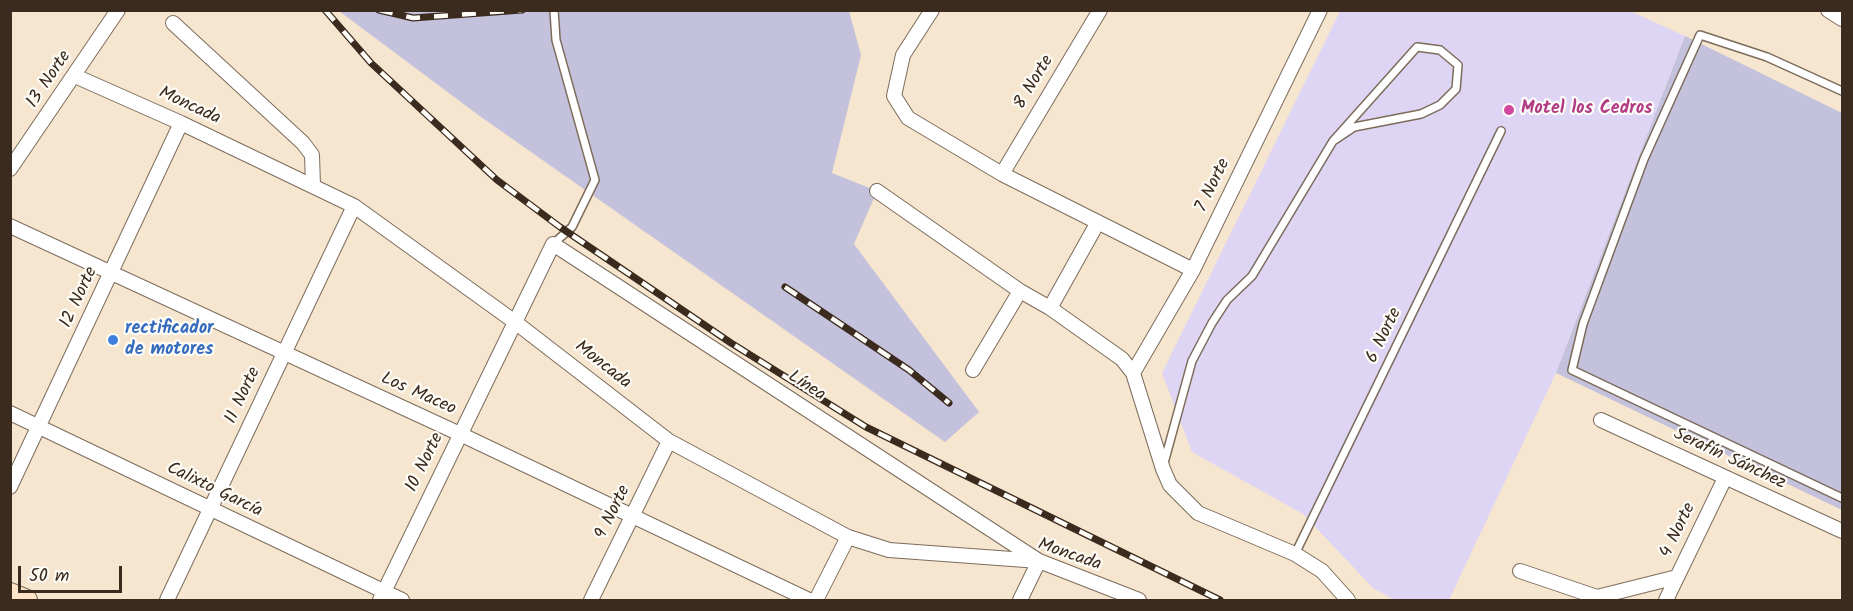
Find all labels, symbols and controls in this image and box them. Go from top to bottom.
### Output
street label: 13 Norte [23,47,77,113]
street label: 8 Norte [1010,52,1060,114]
street label: Moncada [155,83,223,131]
place label: Motel los Cedros [1521,99,1652,121]
marker: Motel los Cedros [1502,103,1516,117]
street label: 7 Norte [1192,156,1236,216]
street label: 12 Norte [57,264,103,332]
street label: 6 Norte [1362,305,1408,367]
place label: rectificador de motores [125,319,214,362]
marker: rectificador de motores [106,333,120,347]
street label: Moncada [569,337,635,395]
street label: 11 Norte [222,364,266,428]
street label: Línea [783,367,829,407]
street label: Los Maceo [377,369,459,421]
street label: Serafín Sánchez [1669,425,1789,495]
street label: 10 Norte [402,430,450,496]
street label: Calixto García [162,458,266,524]
street label: 9 Norte [592,482,636,544]
street label: 4 Norte [1656,500,1702,562]
street label: Moncada [1034,535,1104,577]
scale bar [21,554,124,592]
text: 50 m [29,562,69,591]

